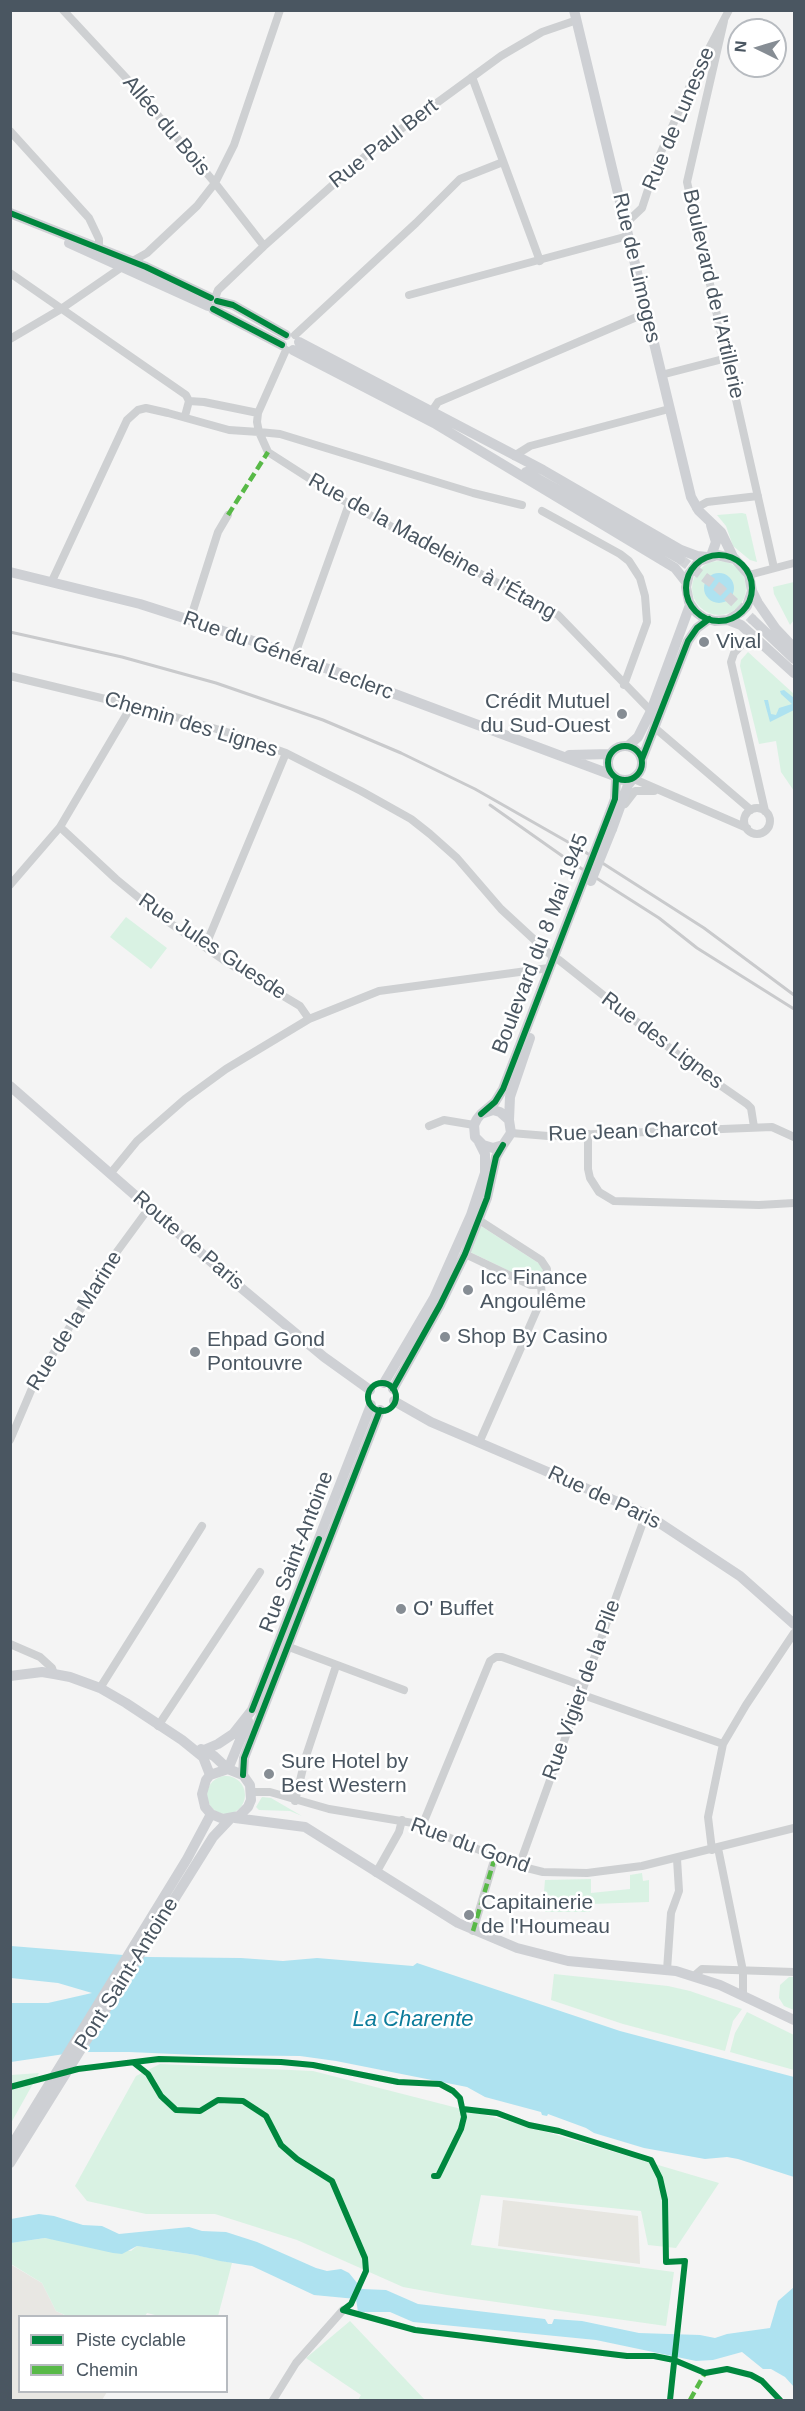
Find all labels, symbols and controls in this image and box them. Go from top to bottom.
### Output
north arrow [727,18,787,78]
text: N [732,40,750,53]
street label: Rue de Lunesse [638,44,720,194]
street label: Allée du Bois [117,71,215,181]
street label: Rue Paul Bert [325,94,443,194]
street label: Boulevard de l'Artillerie [677,187,749,401]
street label: Rue de Limoges [607,191,665,345]
street label: Rue de la Madeleine à l'Étang [304,468,560,626]
street label: Rue du Général Leclerc [179,606,397,706]
place label: Vival [716,629,761,655]
marker: Vival [697,635,711,649]
street label: Chemin des Lignes [101,687,281,763]
place label: Crédit Mutuel du Sud-Ouest [480,689,610,739]
marker: Crédit Mutuel du Sud-Ouest [615,707,629,721]
street label: Boulevard du 8 Mai 1945 [487,830,595,1058]
street label: Rue Jules Guesde [133,888,291,1006]
street label: Rue des Lignes [596,987,728,1095]
street label: Rue Jean Charcot [548,1116,718,1148]
street label: Route de Paris [127,1186,249,1296]
street label: Rue de la Marine [22,1247,128,1395]
place label: Icc Finance Angoulême [480,1265,587,1315]
marker: Icc Finance Angoulême [461,1283,475,1297]
place label: Shop By Casino [457,1324,608,1350]
place label: Ehpad Gond Pontouvre [207,1327,325,1377]
marker: Shop By Casino [438,1330,452,1344]
marker: Ehpad Gond Pontouvre [188,1345,202,1359]
street label: Rue de Paris [544,1461,664,1535]
street label: Rue Saint-Antoine [255,1468,339,1636]
place label: O' Buffet [413,1596,494,1622]
street label: Rue Vigier de la Pile [538,1596,626,1784]
marker: O' Buffet [394,1602,408,1616]
place label: Sure Hotel by Best Western [281,1749,408,1799]
marker: Sure Hotel by Best Western [262,1767,276,1781]
street label: Rue du Gond [407,1813,533,1879]
place label: Capitainerie de l'Houmeau [481,1890,610,1940]
street label: Pont Saint-Antoine [70,1893,184,2055]
marker: Capitainerie de l'Houmeau [462,1908,476,1922]
water label: La Charente [352,2007,474,2033]
legend [18,2315,228,2393]
text: Piste cyclable [76,2330,186,2350]
text: Chemin [76,2360,138,2380]

